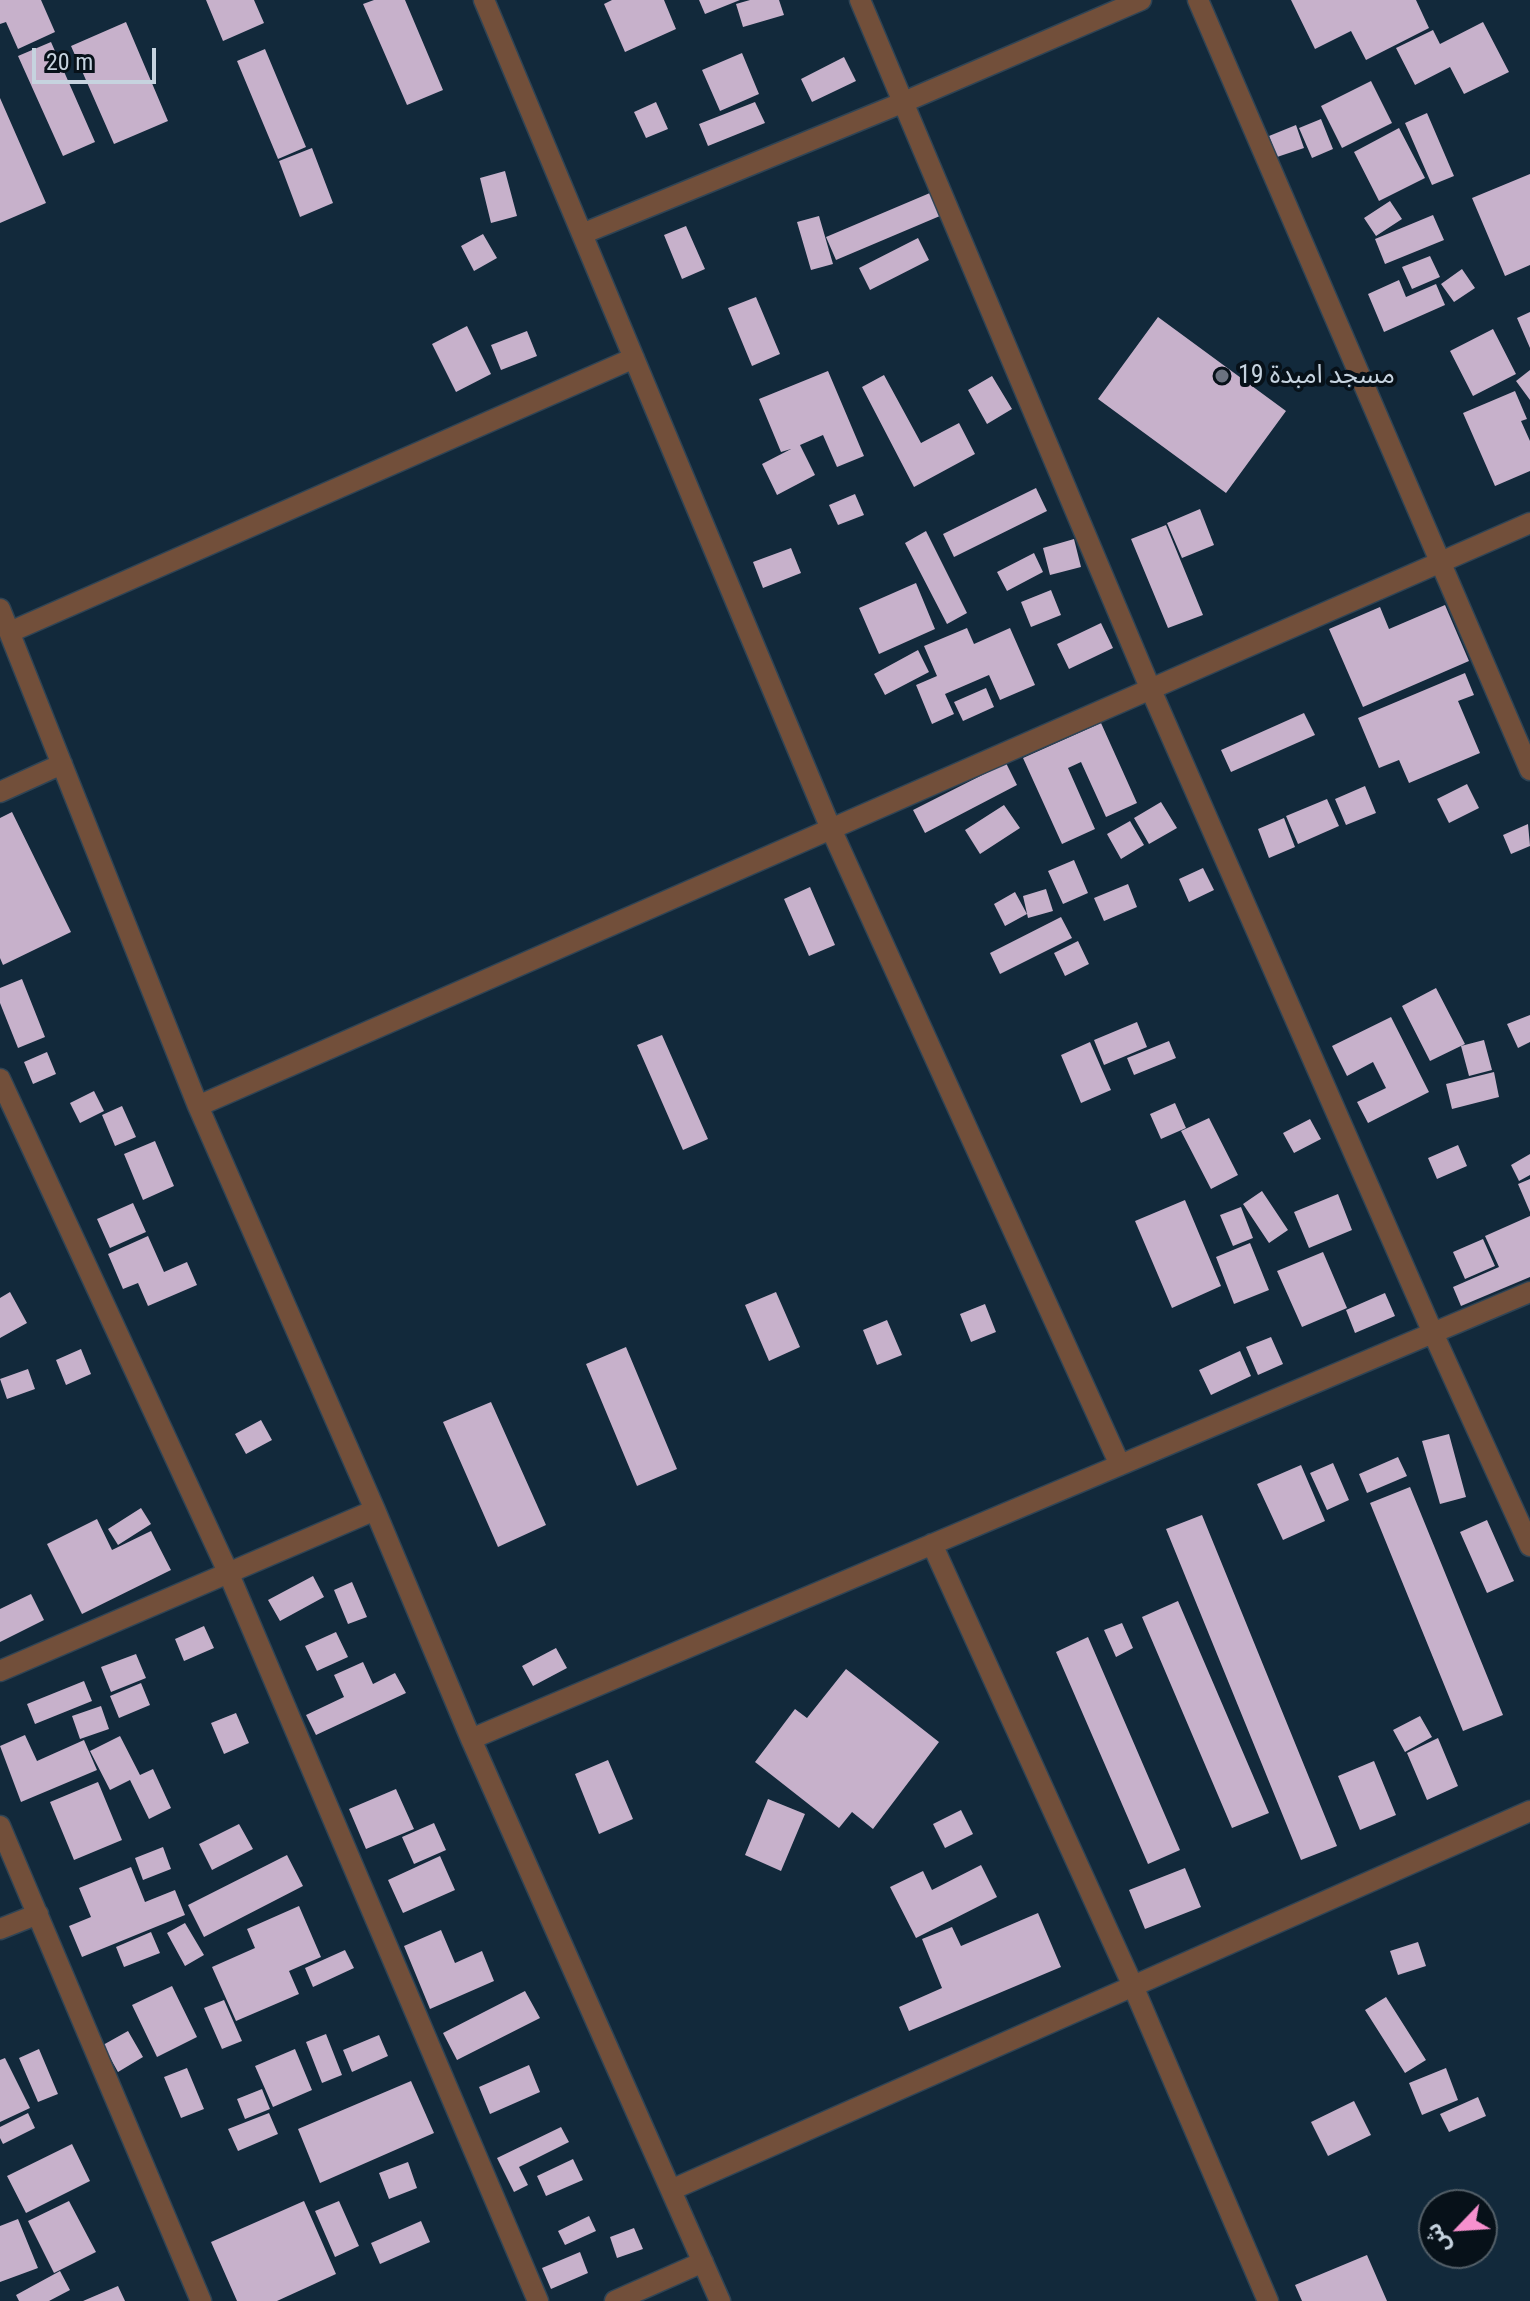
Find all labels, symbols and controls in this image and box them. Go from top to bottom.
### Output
scale bar [36,32,160,82]
text: 20 m [46,48,93,76]
place label: مسجد امبدة 19 [1238,360,1395,392]
marker: مسجد امبدة 19 [1213,367,1231,385]
north arrow [1418,2189,1498,2269]
text: ش [1420,2220,1455,2257]

